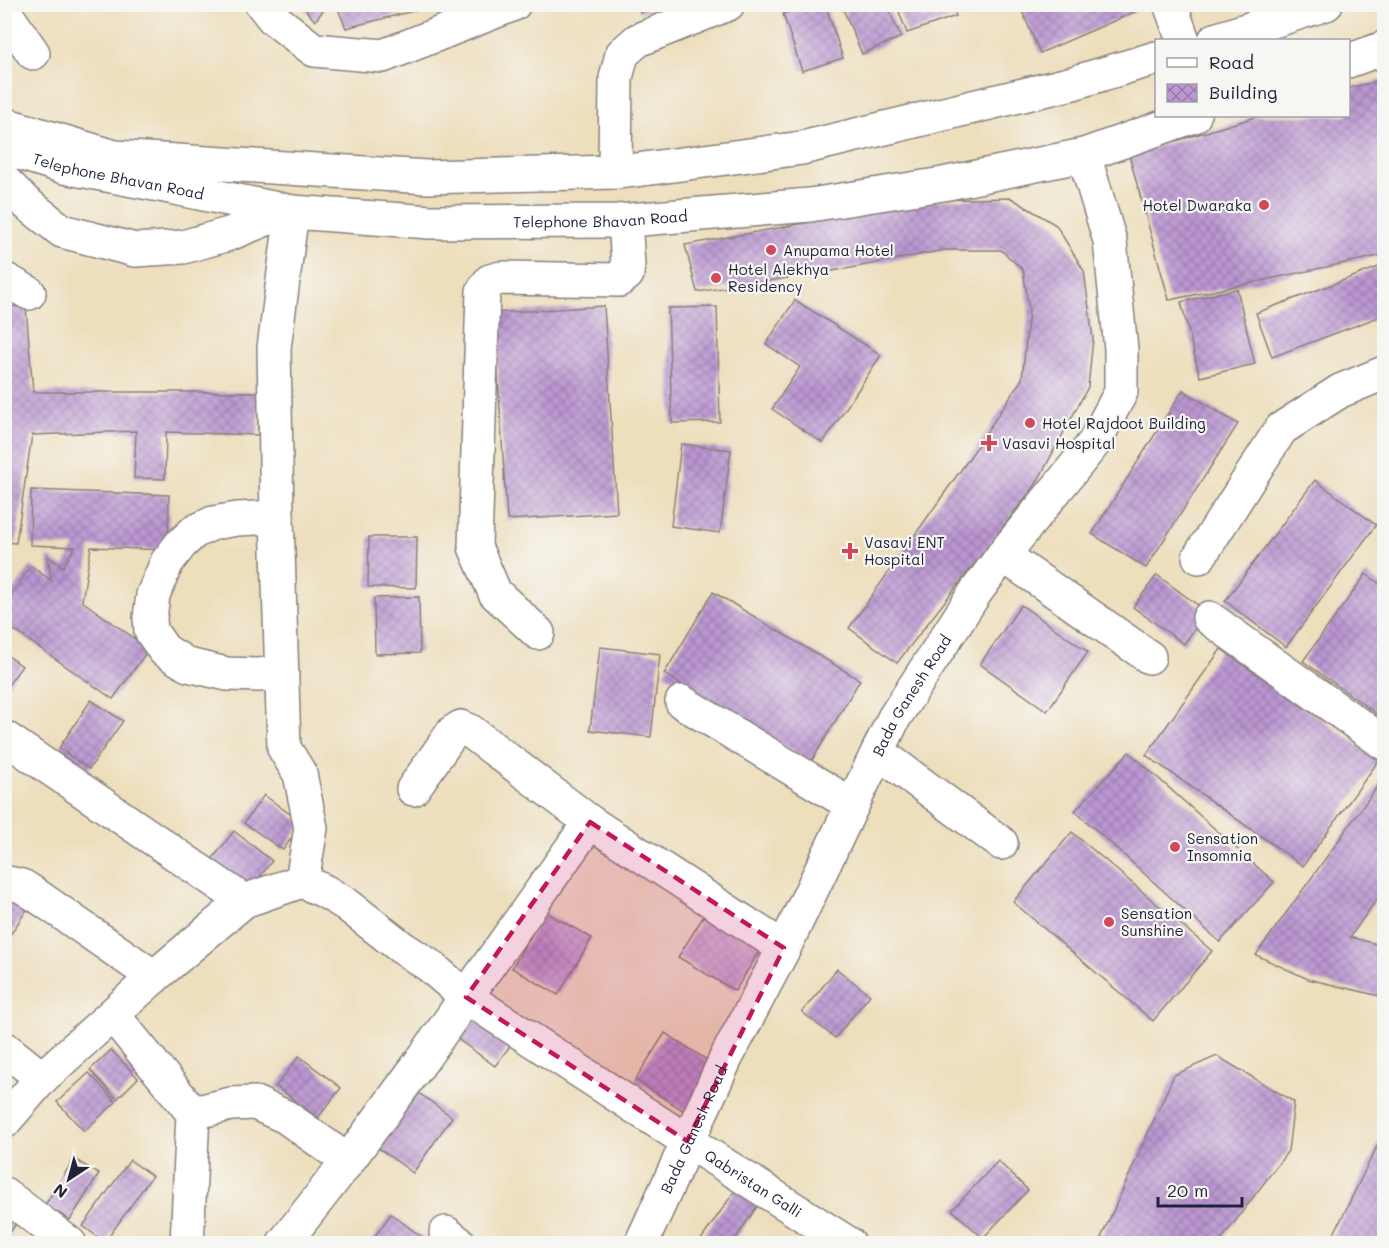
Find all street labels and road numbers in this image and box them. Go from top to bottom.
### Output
street label: Telephone Bhavan Road [30,148,206,204]
street label: Telephone Bhavan Road [513,205,688,232]
street label: Bada Ganesh Road [867,631,955,759]
street label: Bada Ganesh Road [656,1062,731,1197]
street label: Qabristan Galli [701,1145,806,1222]

